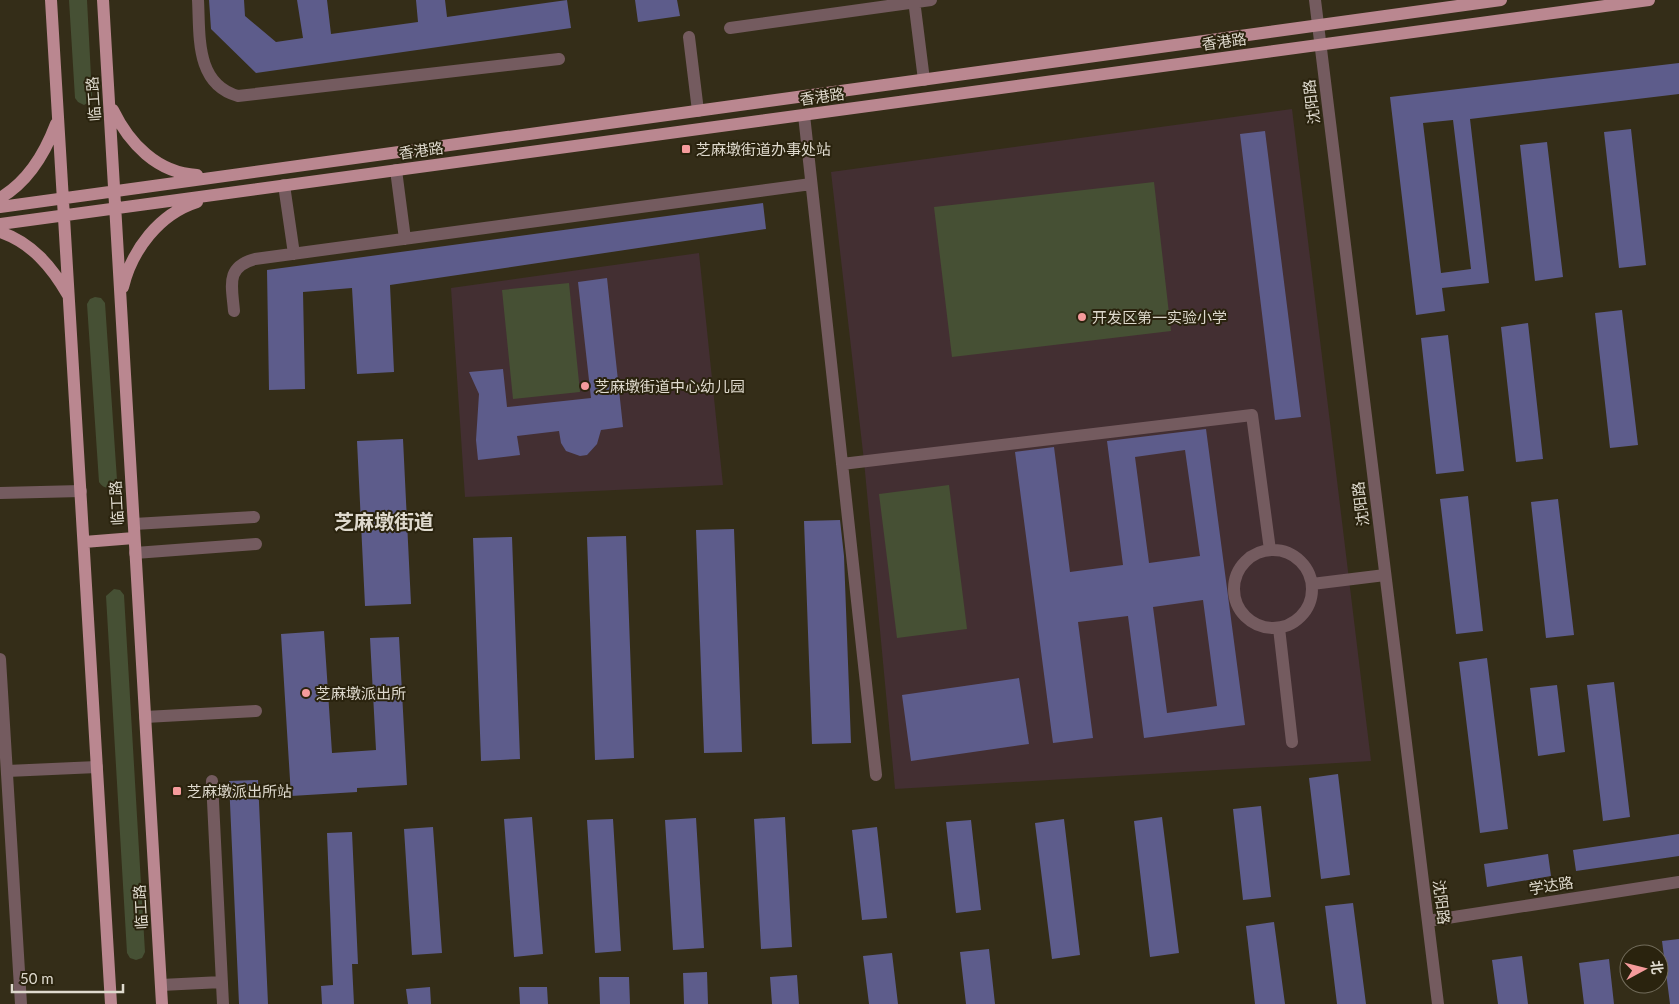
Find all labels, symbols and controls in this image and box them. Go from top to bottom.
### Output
street label: 香港路 [1200,29,1248,53]
street label: 临工路 [82,76,104,122]
street label: 沈阳路 [1299,79,1323,125]
street label: 香港路 [798,84,846,108]
street label: 香港路 [397,138,445,162]
place label: 芝麻墩街道办事处站 [696,140,831,158]
marker: 芝麻墩街道办事处站 [680,143,692,155]
place label: 开发区第一实验小学 [1092,308,1227,326]
marker: 开发区第一实验小学 [1076,311,1088,323]
place label: 芝麻墩街道中心幼儿园 [595,377,745,395]
marker: 芝麻墩街道中心幼儿园 [579,380,591,392]
street label: 临工路 [106,480,126,526]
street label: 沈阳路 [1348,481,1372,527]
district label: 芝麻墩街道 [334,509,434,533]
place label: 芝麻墩派出所 [316,684,406,702]
marker: 芝麻墩派出所 [300,687,312,699]
place label: 芝麻墩派出所站 [187,782,292,800]
marker: 芝麻墩派出所站 [171,785,183,797]
street label: 学达路 [1527,873,1575,897]
street label: 沈阳路 [1430,879,1454,925]
street label: 临工路 [130,884,150,930]
north arrow [1619,944,1669,994]
text: 北 [1648,959,1667,975]
scale bar [12,962,124,994]
text: 50 m [20,969,54,987]

